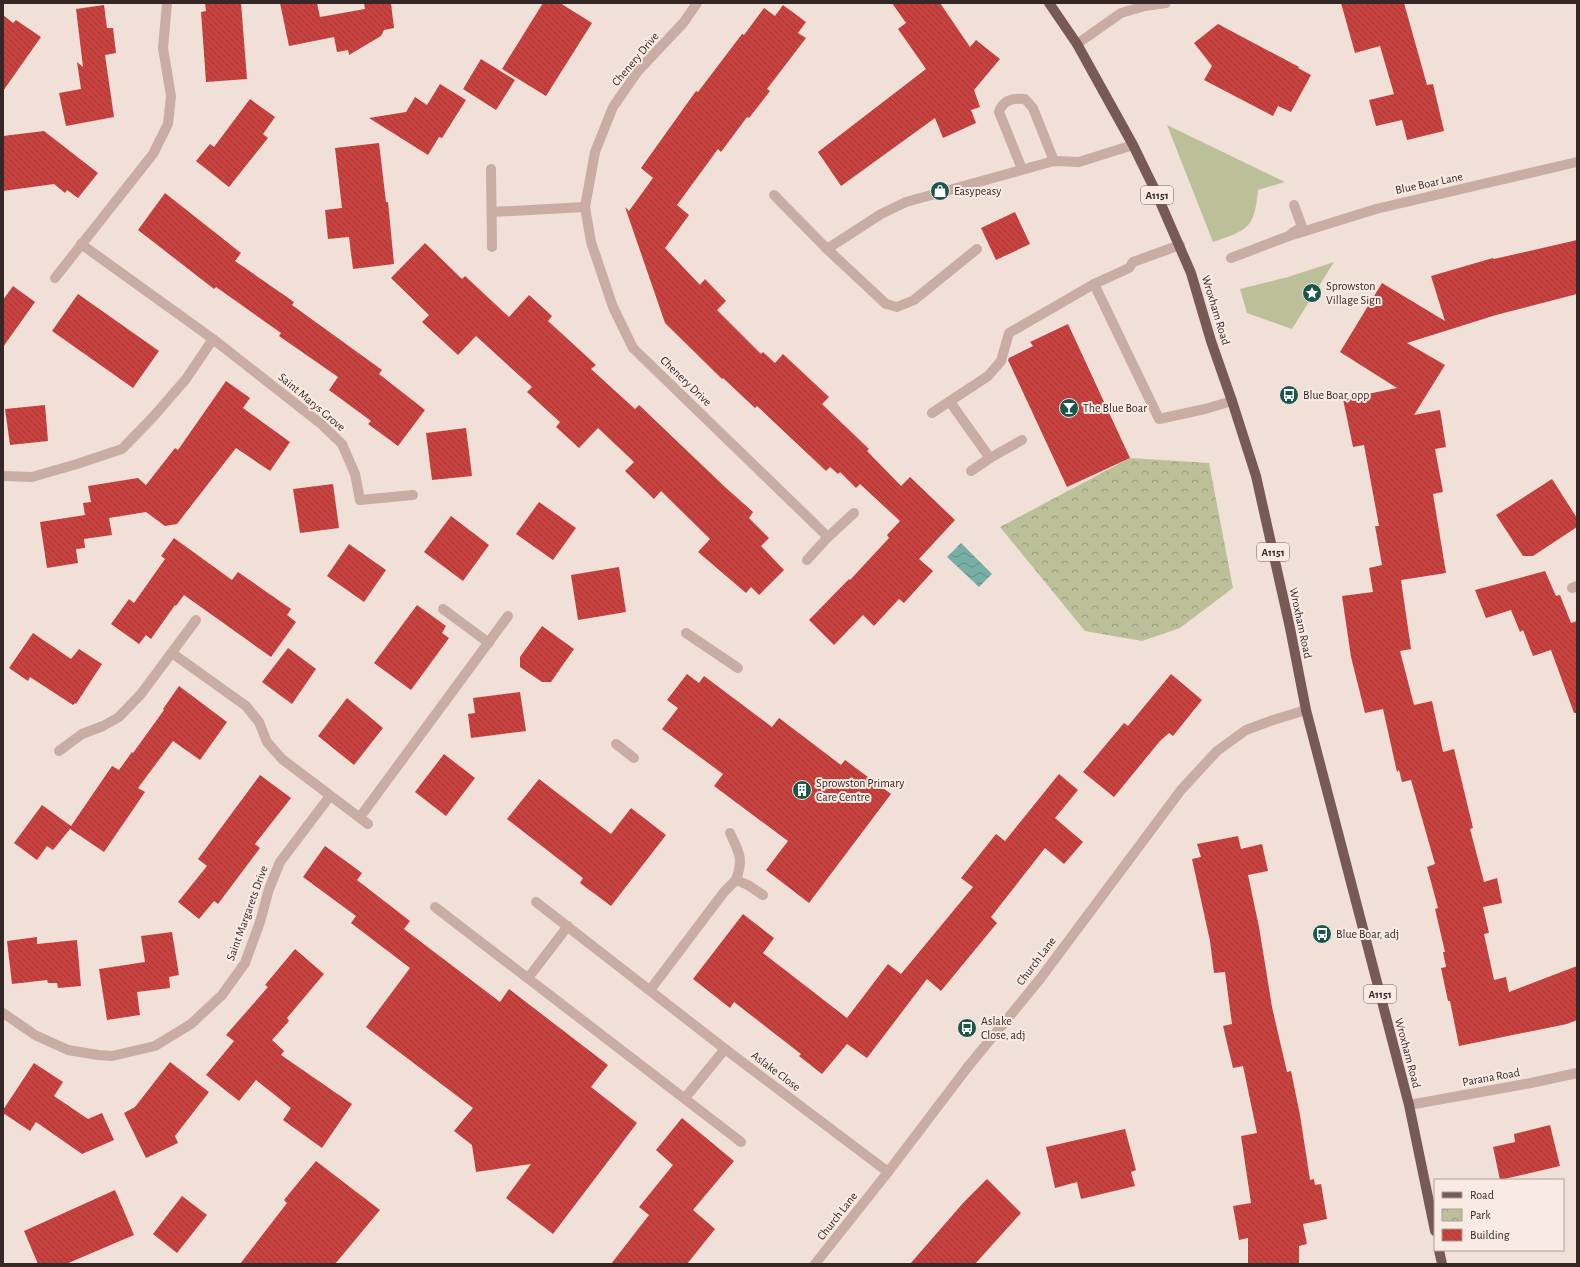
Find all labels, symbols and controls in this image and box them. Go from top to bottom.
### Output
street label: Chenery Drive [609,30,662,89]
street label: Blue Boar Lane [1394,170,1464,196]
shop icon: Easypeasy [929,180,951,202]
place label: Easypeasy [954,185,1001,198]
road number: A1151 [1141,186,1173,204]
street label: Wroxham Road [1200,274,1232,346]
place label: Sprowston Village Sign [1326,280,1381,306]
place icon: Sprowston Village Sign [1301,282,1323,304]
street label: Chenery Drive [657,354,714,409]
street label: Saint Marys Grove [276,371,348,434]
bus stop icon: Blue Boar, opp [1278,384,1300,406]
place label: Blue Boar, opp [1303,389,1369,401]
bar icon: The Blue Boar [1058,397,1080,419]
place label: The Blue Boar [1083,402,1147,414]
road number: A1151 [1257,543,1289,561]
street label: Wroxham Road [1288,587,1314,659]
place label: Sprowston Primary Care Centre [816,777,904,803]
building icon: Sprowston Primary Care Centre [791,779,813,801]
street label: Saint Margarets Drive [224,864,270,962]
bus stop icon: Blue Boar, adj [1311,923,1333,945]
place label: Blue Boar, adj [1336,928,1399,941]
street label: Church Lane [1014,934,1058,988]
road number: A1151 [1364,985,1396,1003]
place label: Aslake Close, adj [981,1015,1025,1042]
bus stop icon: Aslake Close, adj [956,1017,978,1039]
street label: Wroxham Road [1393,1017,1423,1089]
street label: Aslake Close [749,1049,803,1093]
street label: Parana Road [1461,1066,1521,1088]
legend [1434,1179,1564,1251]
text: Road [1470,1189,1494,1201]
street label: Church Lane [815,1190,859,1242]
text: Park [1470,1209,1491,1221]
text: Building [1470,1229,1510,1241]

